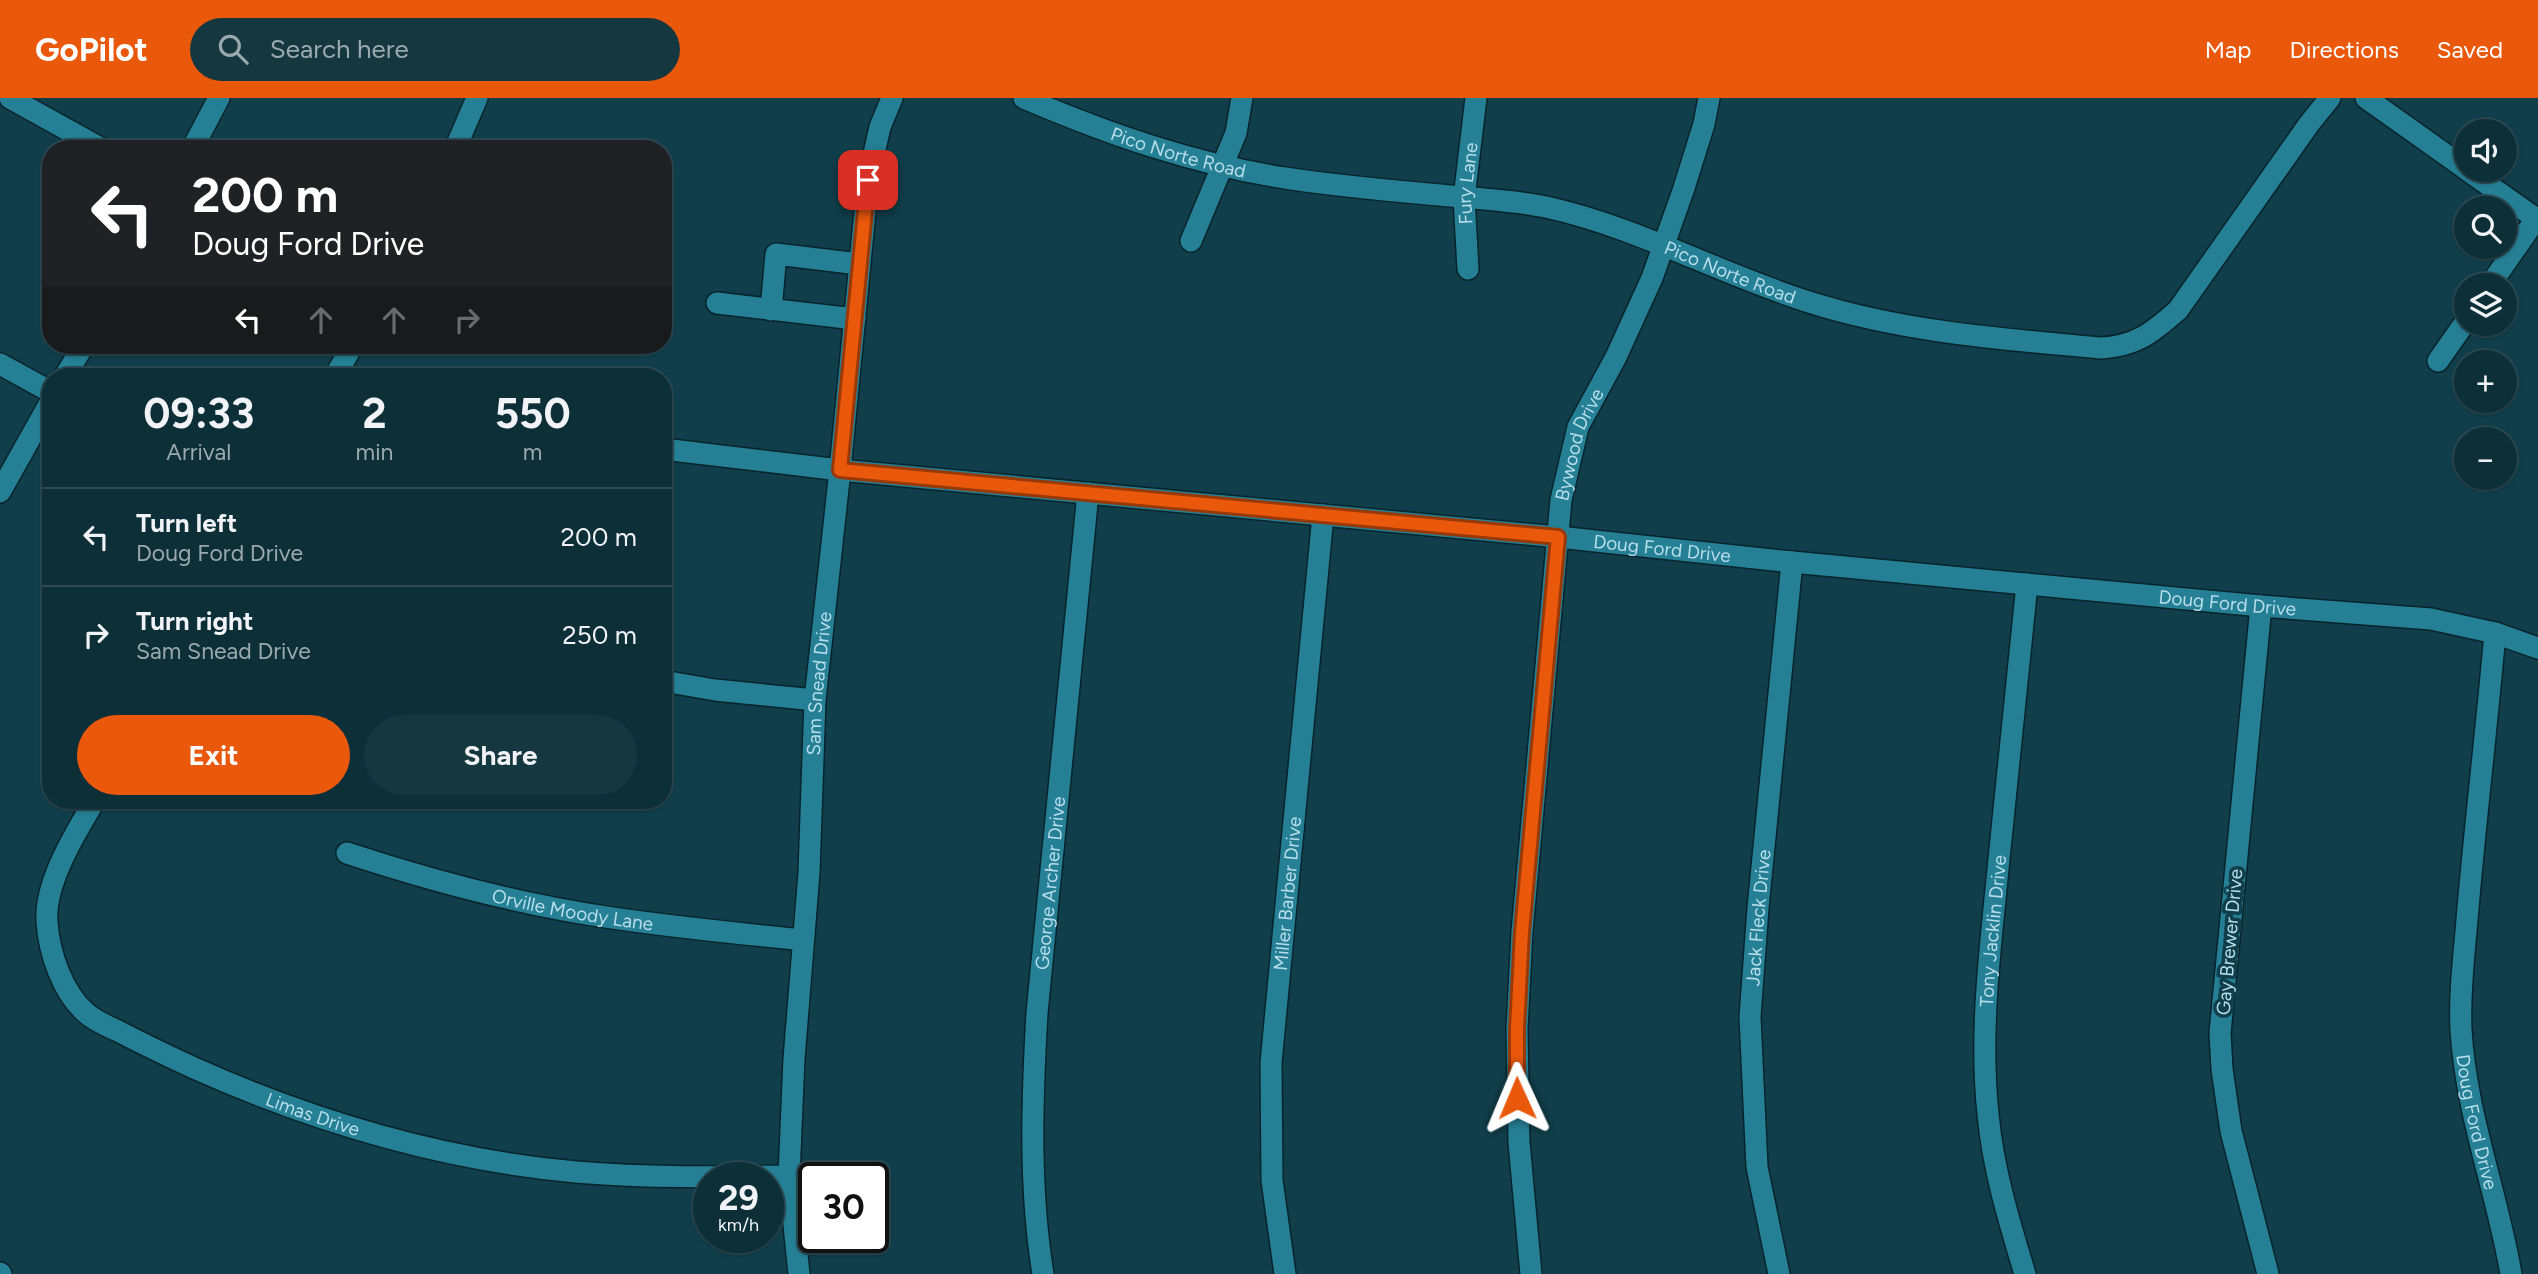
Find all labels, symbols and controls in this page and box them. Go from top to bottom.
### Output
search box [190,18,680,81]
text: GoPilot [35,30,148,69]
icon: search [214,30,252,68]
text: Search here [270,33,409,65]
text: Map [2205,35,2251,64]
text: Directions [2289,35,2399,64]
text: Saved [2437,35,2503,64]
map controls [2454,119,2517,490]
button: sound [2454,119,2517,182]
street label: Pico Norte Road [1108,122,1248,183]
street label: Fury Lane [1453,141,1483,225]
pin [838,150,898,210]
icon: arrive [849,161,887,199]
text: 200 m [192,165,338,224]
icon: left [77,168,168,259]
button: search [2454,196,2517,259]
text: Doug Ford Drive [192,225,424,263]
street label: Pico Norte Road [1661,236,1799,309]
button: layers [2454,273,2517,336]
icon: left [229,301,267,339]
icon: ahead [302,301,340,339]
icon: ahead [375,301,413,339]
icon: right [448,301,486,339]
button: + [2454,350,2517,413]
street label: Bywood Drive [1550,384,1609,503]
text: 09:33 [143,388,254,439]
text: 2 [362,388,387,439]
text: 550 [495,388,571,439]
button: − [2454,427,2517,490]
text: Arrival [166,438,231,466]
text: min [356,438,393,466]
text: m [523,438,542,466]
text: Turn left [136,507,237,539]
icon: left [77,518,115,556]
text: 200 m [561,521,637,553]
street label: Doug Ford Drive [1592,530,1732,567]
text: Doug Ford Drive [136,539,303,567]
street label: Doug Ford Drive [2158,585,2297,621]
text: Turn right [136,605,253,637]
street label: Sam Snead Drive [802,610,837,756]
icon: right [77,616,115,654]
text: 250 m [562,619,637,651]
text: Sam Snead Drive [136,637,311,665]
button: Exit [77,715,350,795]
button: Share [364,715,637,795]
street label: George Archer Drive [1030,795,1070,971]
street label: Miller Barber Drive [1269,816,1306,972]
street label: Jack Fleck Drive [1741,849,1776,987]
street label: Tony Jacklin Drive [1975,854,2011,1007]
street label: Gay Brewer Drive [2212,868,2247,1016]
street label: Orville Moody Lane [490,884,655,936]
street label: Doug Ford Drive [2451,1053,2503,1192]
position arrow [1480,1061,1554,1135]
street label: Limas Drive [262,1088,362,1141]
speed limit sign: 30 [798,1162,889,1253]
text: 29 [718,1177,759,1219]
text: km/h [718,1214,759,1236]

